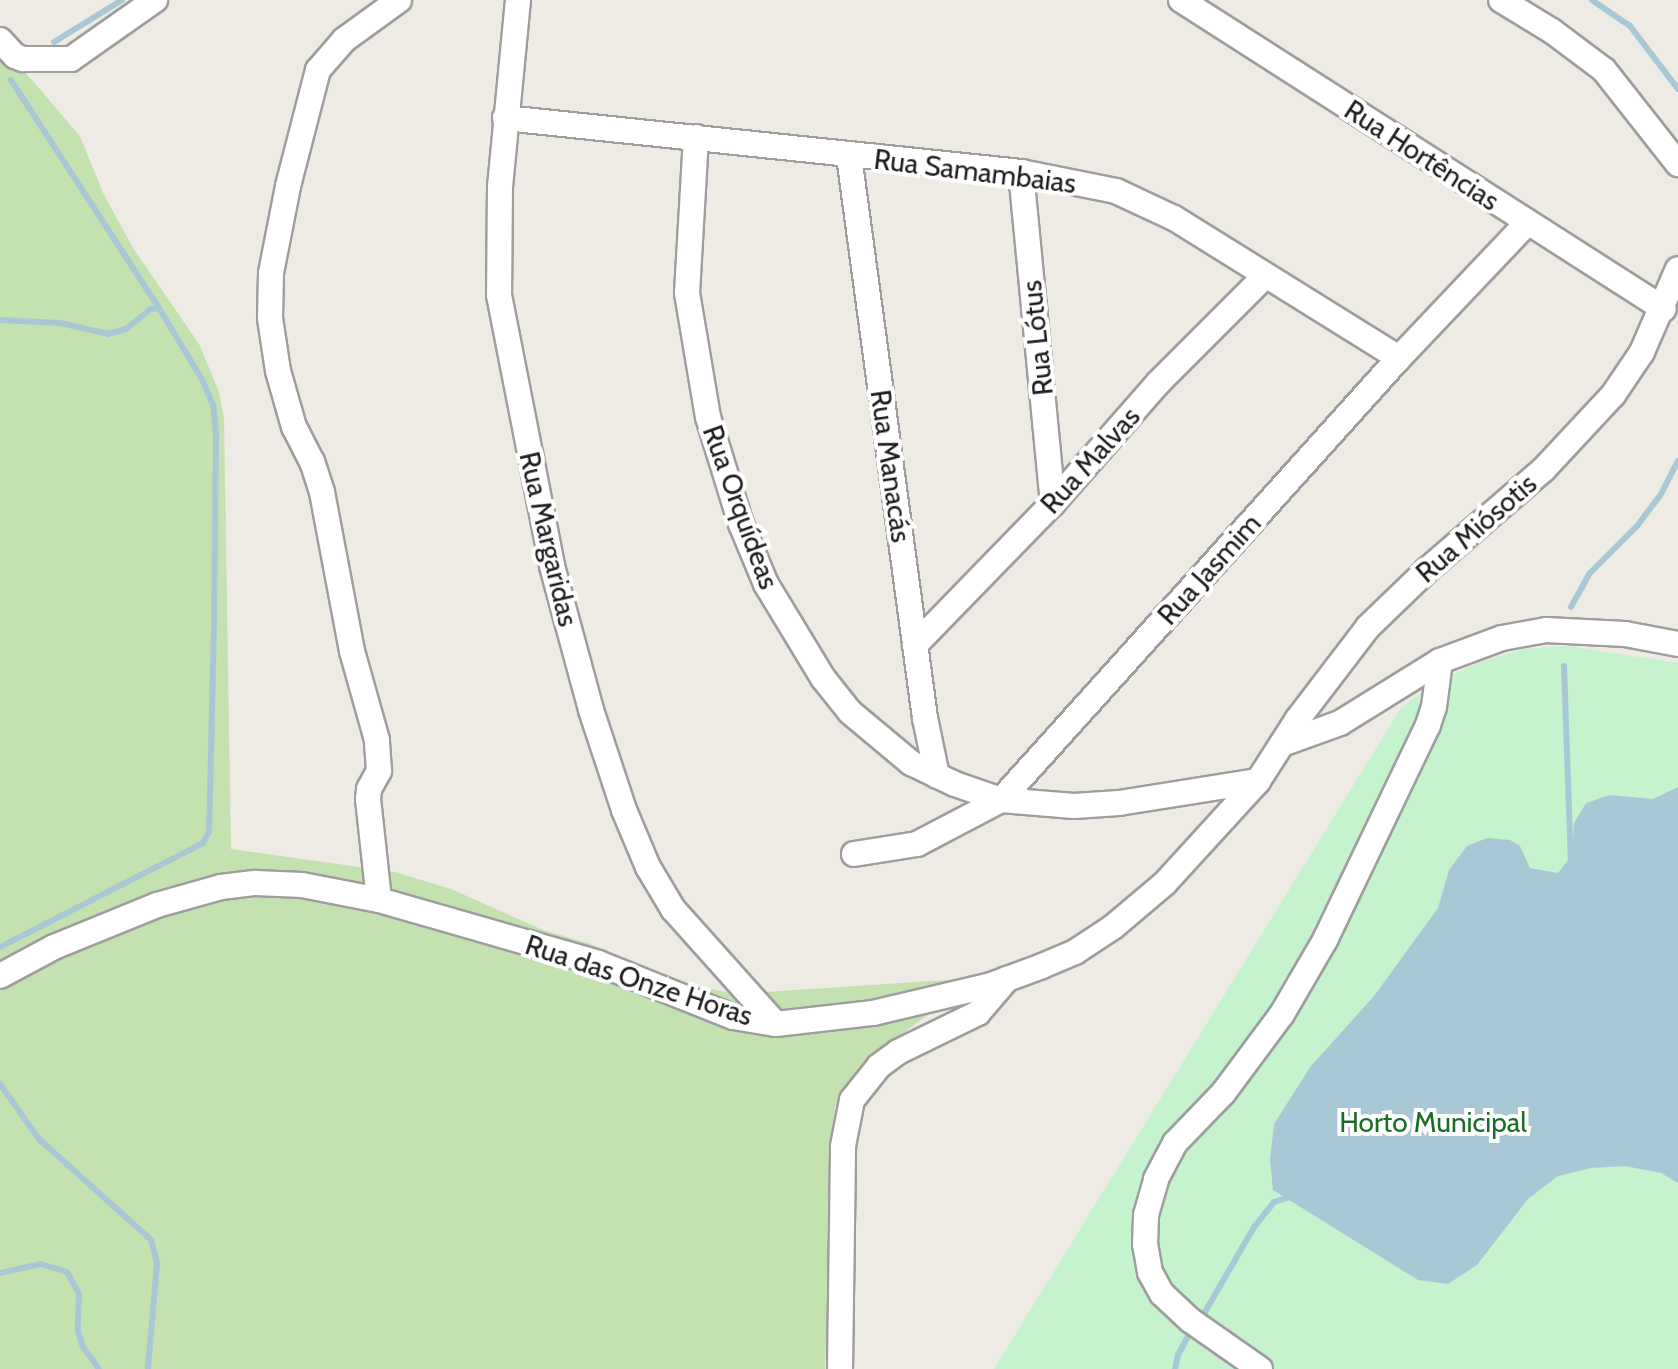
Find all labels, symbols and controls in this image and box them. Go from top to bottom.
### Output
street label: Rua Hortências [1338,93,1506,217]
street label: Rua Samambaias [872,142,1078,200]
street label: Rua Lótus [1014,279,1060,397]
street label: Rua Manacás [864,388,918,544]
street label: Rua Malvas [1033,400,1147,520]
street label: Rua Orquídeas [696,420,786,594]
street label: Rua Margaridas [513,448,585,630]
street label: Rua Miósotis [1409,467,1543,589]
street label: Rua Jasmim [1150,507,1268,631]
street label: Rua das Onze Horas [521,927,757,1033]
park label: Horto Municipal [1339,1105,1527,1139]

